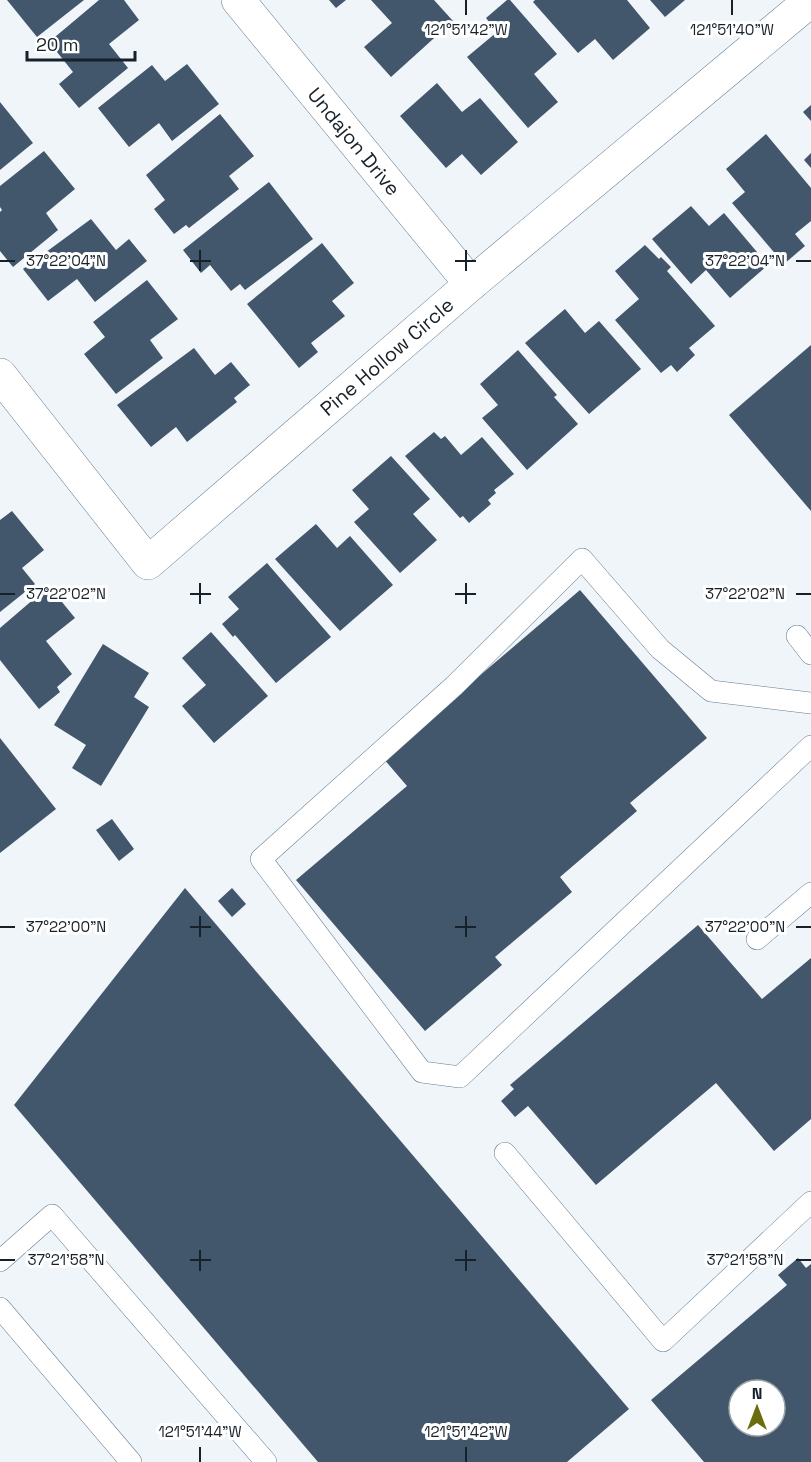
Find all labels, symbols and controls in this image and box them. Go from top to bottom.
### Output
text: 121°51'42"W [424,20,508,39]
text: 121°51'40"W [690,20,774,39]
scale bar [27,24,135,62]
text: 20 m [36,33,79,56]
street label: Undajon Drive [302,82,406,201]
text: 37°22'04"N [26,251,106,270]
text: 37°22'04"N [705,251,785,270]
street label: Pine Hollow Circle [315,292,459,422]
text: 37°22'02"N [26,584,106,603]
text: 37°22'02"N [705,584,785,603]
text: 37°22'00"N [26,917,106,936]
text: 37°22'00"N [705,917,785,936]
text: 37°21'58"N [28,1250,104,1269]
text: 37°21'58"N [707,1250,783,1269]
north arrow [727,1378,787,1438]
text: N [752,1383,762,1404]
text: 121°51'44"W [158,1422,242,1441]
text: 121°51'42"W [424,1422,508,1441]

